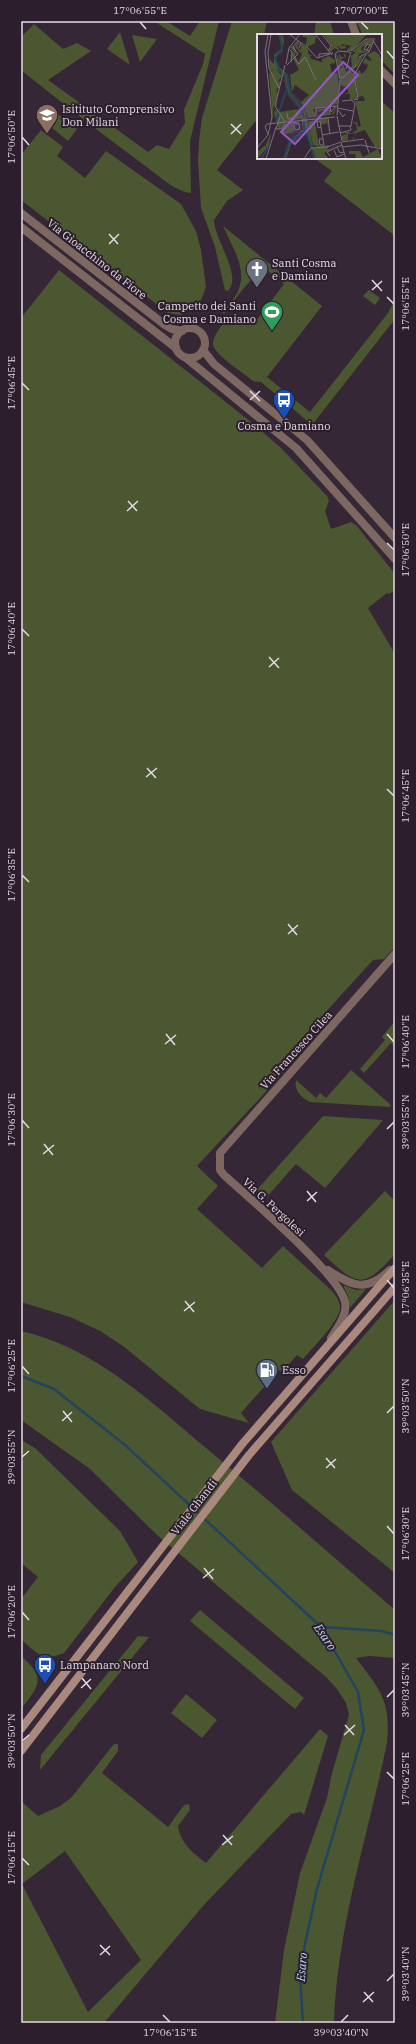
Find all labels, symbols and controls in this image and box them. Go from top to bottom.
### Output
text: 17°06'55"E [113,4,167,17]
text: 17°07'00"E [334,4,388,17]
text: 17°07'00"E [399,32,412,86]
inset map [257,34,382,159]
school or university icon: Isitituto Comprensivo Don Milani [34,102,60,135]
place label: Isitituto Comprensivo Don Milani [62,102,174,129]
text: 17°06'50"E [5,110,18,164]
street label: Via Gioacchino da Fiore [44,216,150,302]
church icon: Santi Cosma e Damiano [244,256,270,289]
place label: Santi Cosma e Damiano [272,256,337,283]
text: 17°06'55"E [399,277,412,331]
place label: Campetto dei Santi Cosma e Damiano [158,299,257,326]
sports icon: Campetto dei Santi Cosma e Damiano [259,299,285,332]
text: 17°06'45"E [5,356,18,410]
bus stop icon: Cosma e Damiano [271,387,297,420]
place label: Cosma e Damiano [237,419,331,433]
text: 17°06'50"E [399,523,412,577]
text: 17°06'40"E [5,602,18,656]
text: 17°06'45"E [399,769,412,823]
text: 17°06'35"E [5,848,18,902]
street label: Via Francesco Cilea [257,1008,335,1092]
text: 17°06'40"E [399,1015,412,1069]
text: 17°06'30"E [5,1093,18,1147]
text: 39°03'55"N [399,1094,412,1150]
street label: Via G. Pergolesi [240,1175,308,1240]
text: 17°06'35"E [399,1261,412,1315]
text: 17°06'25"E [5,1339,18,1393]
fuel station icon: Esso [254,1357,280,1390]
place label: Esso [282,1363,306,1377]
text: 39°03'50"N [399,1378,412,1434]
text: 39°03'55"N [5,1429,18,1485]
street label: Viale Ghandi [168,1476,220,1537]
text: 17°06'30"E [399,1507,412,1561]
text: 17°06'20"E [5,1585,18,1639]
water label: Esaro [310,1620,340,1653]
bus stop icon: Lampanaro Nord [32,1652,58,1685]
place label: Lampanaro Nord [60,1658,149,1672]
text: 39°03'45"N [399,1662,412,1718]
text: 39°03'50"N [5,1713,18,1769]
text: 17°06'25"E [399,1752,412,1806]
text: 17°06'15"E [5,1831,18,1885]
text: 39°03'40"N [399,1946,412,2002]
water label: Esaro [293,1952,310,1983]
text: 17°06'15"E [143,2026,197,2039]
text: 39°03'40"N [314,2026,369,2039]

